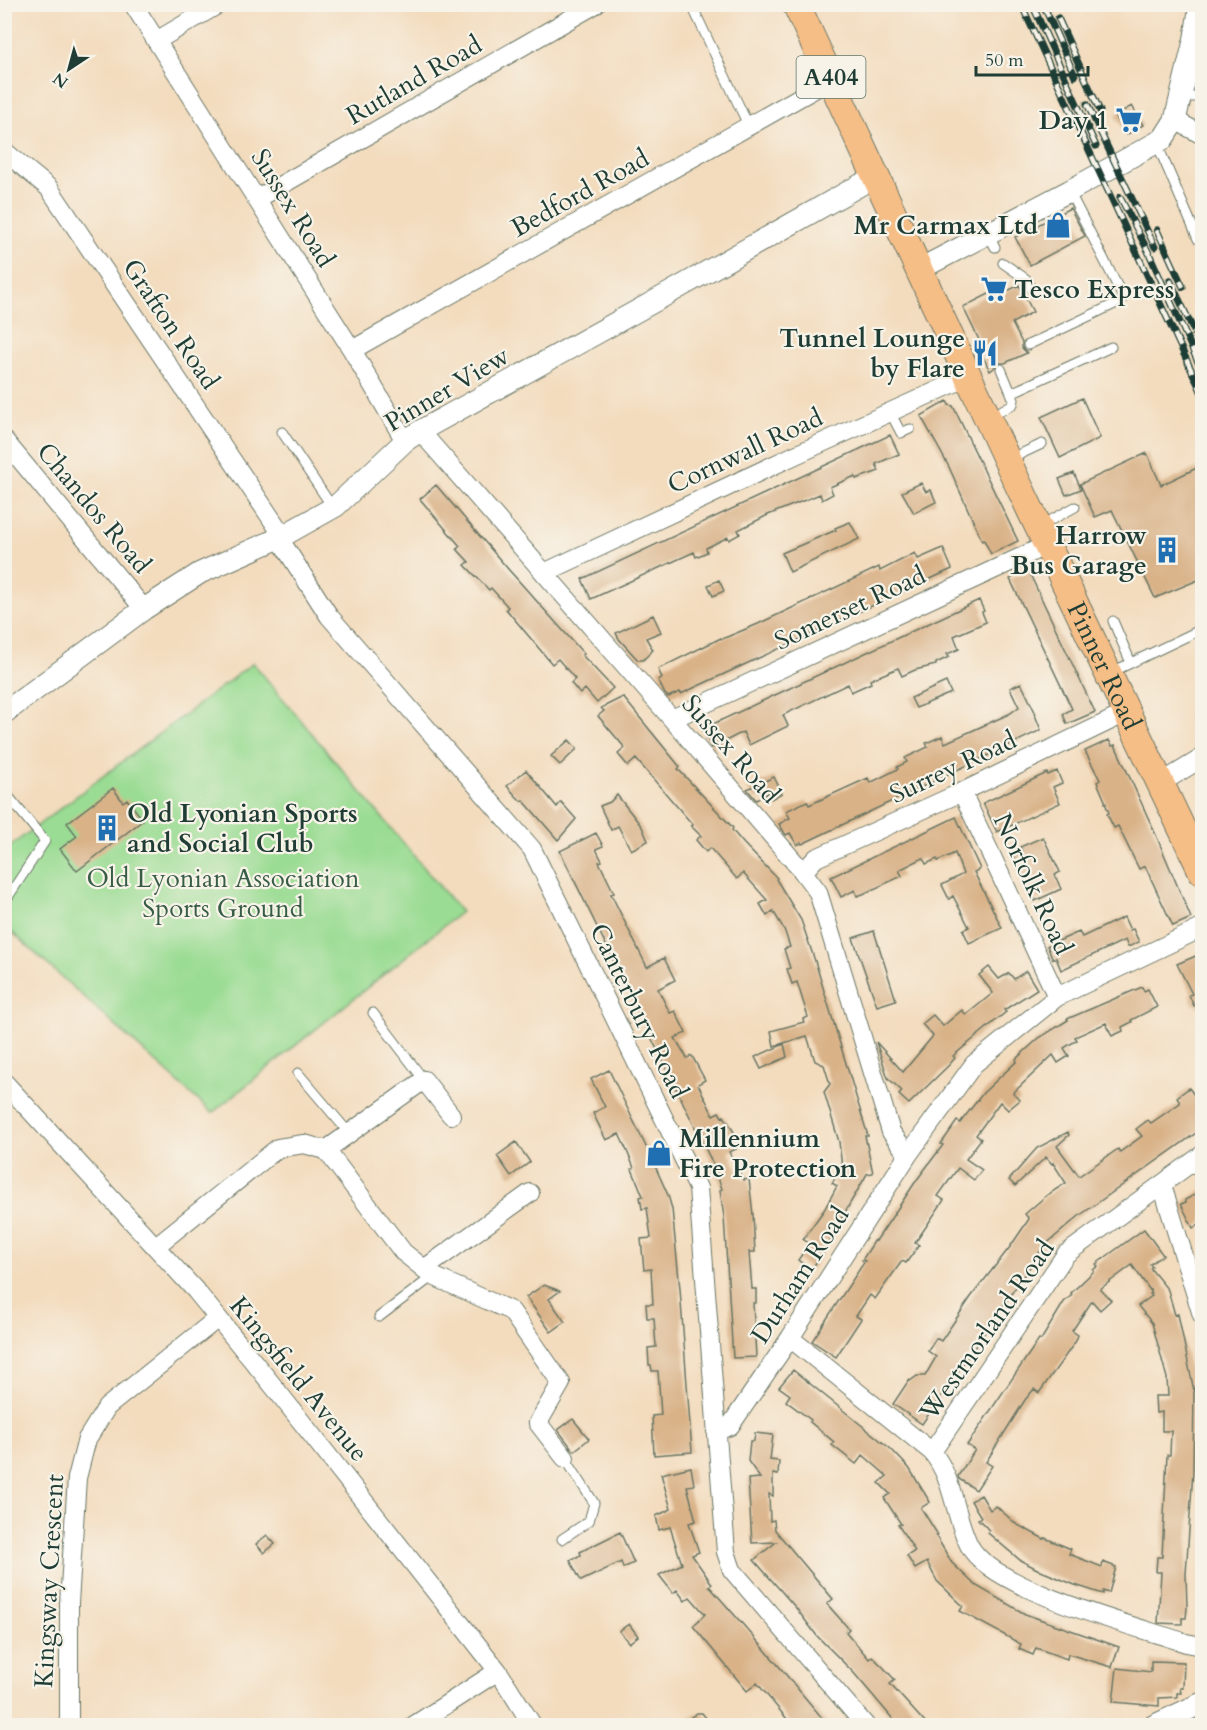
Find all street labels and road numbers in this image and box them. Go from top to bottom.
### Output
street label: Rutland Road [340,27,488,133]
road number: A404 [796,56,866,98]
street label: Bedford Road [505,141,655,245]
street label: Sussex Road [243,142,343,274]
street label: Grafton Road [114,252,228,396]
street label: Pinner View [378,338,516,440]
street label: Cornwall Road [662,400,828,502]
street label: Chandos Road [29,435,159,581]
street label: Somerset Road [769,558,931,658]
street label: Pinner Road [1059,596,1150,735]
street label: Sussex Road [674,687,788,811]
street label: Surrey Road [884,722,1022,812]
street label: Norfolk Road [985,808,1081,961]
street label: Canterbury Road [581,918,697,1105]
street label: Durham Road [743,1200,857,1350]
street label: Westmorland Road [911,1232,1063,1428]
street label: Kingsfield Avenue [222,1289,376,1469]
street label: Kingsway Crescent [26,1473,72,1689]

